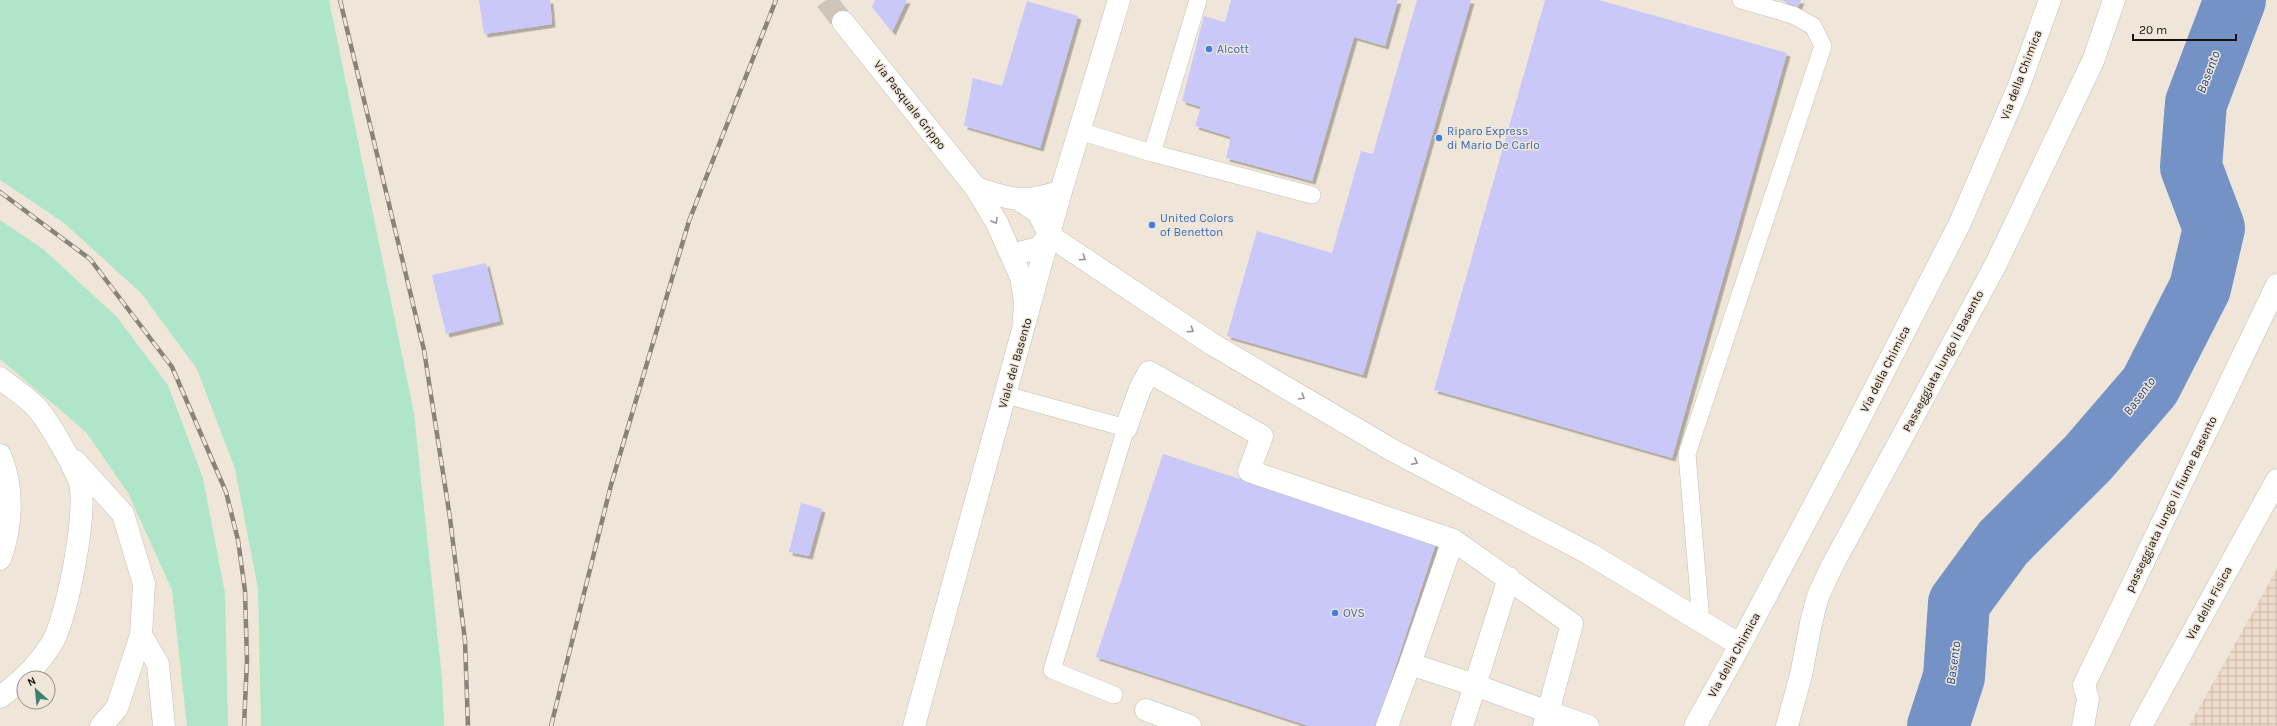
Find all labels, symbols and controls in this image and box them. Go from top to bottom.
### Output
scale bar [2133,16,2236,42]
text: 20 m [2139,23,2167,37]
street label: Via della Chimica [1997,28,2045,122]
place label: Alcott [1217,42,1250,56]
marker: Alcott [1204,44,1214,54]
water label: Basento [2193,48,2223,95]
street label: Via Pasquale Grippo [871,58,949,152]
place label: Riparo Express di Mario De Carlo [1447,124,1540,152]
marker: Riparo Express di Mario De Carlo [1434,133,1444,143]
place label: United Colors of Benetton [1160,211,1234,239]
one-way arrow [991,217,998,224]
marker: United Colors of Benetton [1147,220,1157,230]
one-way arrow [1079,253,1086,261]
street label: Passeggiata lungo il Basento [1900,288,1986,434]
street label: Viale del Basento [995,316,1035,410]
street label: Via della Chimica [1857,323,1913,415]
one-way arrow [1187,325,1194,333]
water label: Basento [2120,373,2159,418]
one-way arrow [1298,393,1305,400]
street label: passeggiata lungo il fiume Basento [2122,414,2220,594]
one-way arrow [1410,457,1418,465]
street label: Via della Fisica [2183,564,2235,642]
place label: OVS [1343,606,1365,620]
marker: OVS [1330,608,1340,618]
street label: Via della Chimica [1705,610,1763,700]
water label: Basento [1943,640,1964,686]
north arrow [16,670,56,710]
text: N [25,674,38,689]

